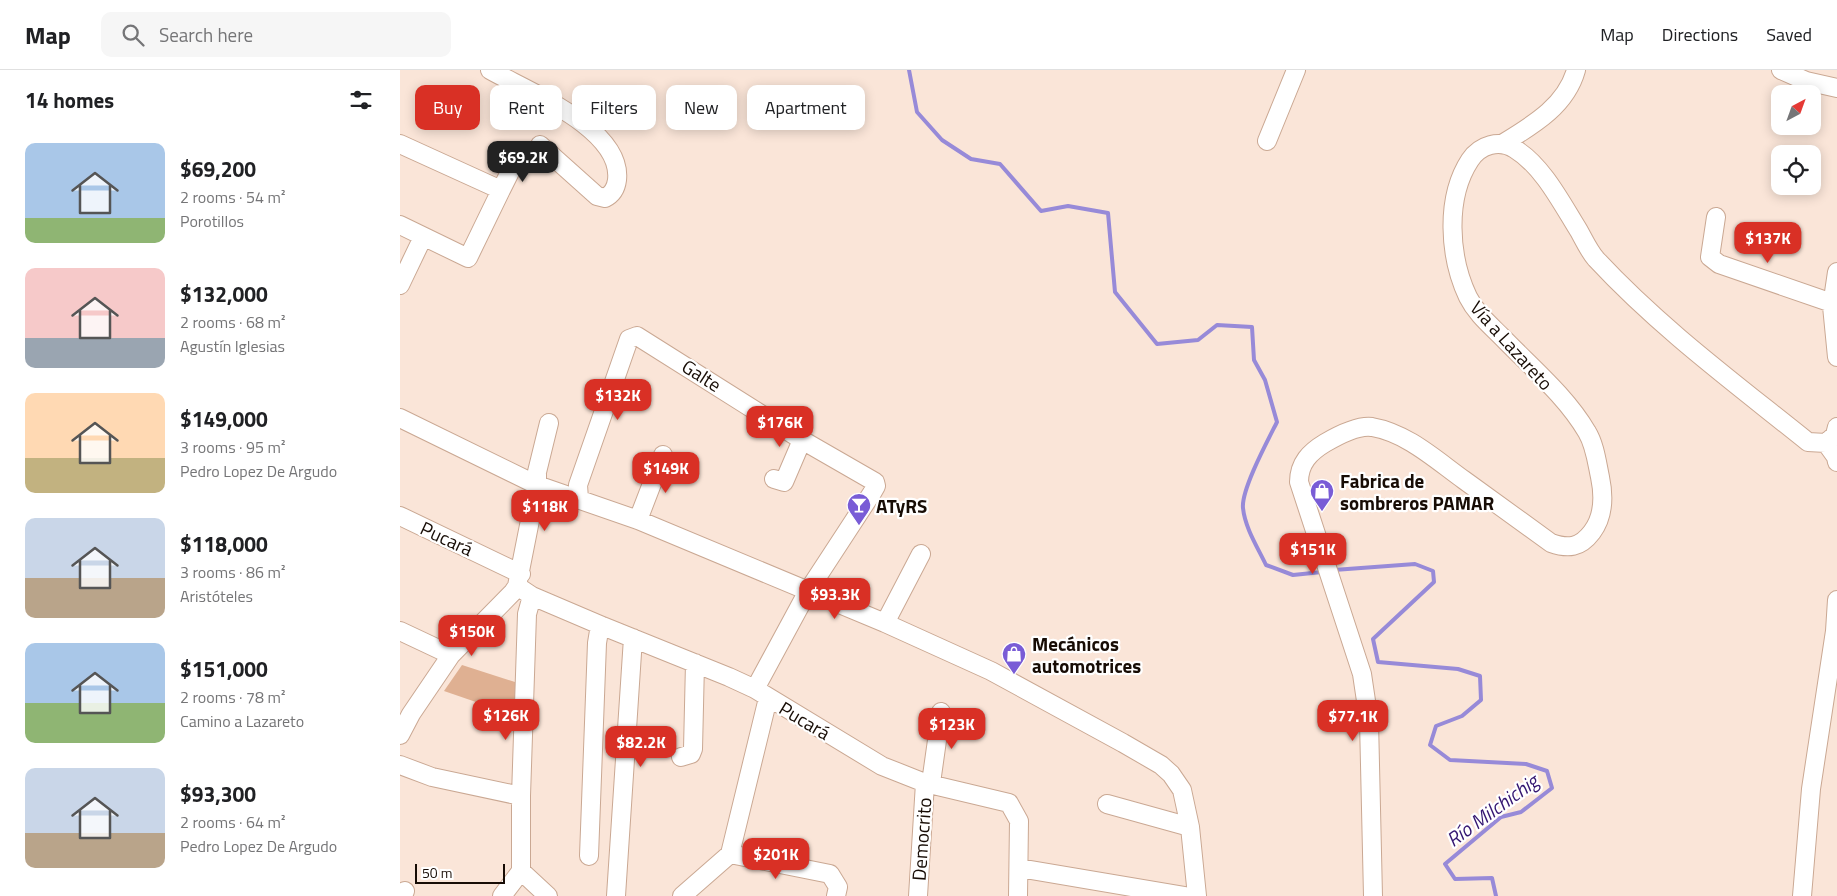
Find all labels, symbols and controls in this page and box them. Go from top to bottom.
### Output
search box [101,12,451,57]
text: Map [25,17,71,53]
text: Search here [159,20,253,49]
icon: search [119,21,147,49]
text: Map [1600,21,1634,48]
text: Directions [1662,21,1738,48]
text: Saved [1766,21,1812,48]
text: 14 homes [25,84,114,116]
chip: Buy [415,85,480,130]
chip: Rent [490,85,562,130]
chip: Filters [572,85,656,130]
chip: New [666,85,737,130]
chip: Apartment [747,85,865,130]
north arrow [1771,85,1821,135]
map controls [1771,85,1821,195]
icon: filters [347,86,375,114]
pin: $69.2K [482,140,564,183]
text: $69.2K [498,145,548,169]
button: locate [1771,145,1821,195]
text: $69,200 [180,153,256,185]
icon: home [65,163,125,223]
text: 2 rooms · 54 m² [180,185,285,209]
text: Porotillos [180,209,244,233]
pin: $137K [1733,222,1803,264]
text: $137K [1745,226,1791,250]
text: $132,000 [180,278,268,310]
icon: home [65,288,125,348]
street label: Vía a Lazareto [1464,294,1560,396]
text: 2 rooms · 68 m² [180,310,285,334]
text: Agustín Iglesias [180,334,285,358]
street label: Galte [677,351,727,399]
pin: $132K [583,378,653,421]
text: $132K [595,383,641,407]
text: $149,000 [180,403,268,435]
pin: $176K [745,406,815,448]
text: $176K [757,410,803,434]
icon: home [65,413,125,473]
text: 3 rooms · 95 m² [180,435,285,459]
pin: $149K [631,452,701,494]
text: $149K [643,456,689,480]
text: Pedro Lopez De Argudo [180,459,337,483]
place label: Fabrica de sombreros PAMAR [1340,466,1494,517]
shop icon: Fabrica de sombreros PAMAR [1309,478,1335,512]
pin: $118K [510,490,580,532]
place label: ATyRS [876,491,927,520]
bar icon: ATyRS [846,492,872,526]
text: $118K [522,494,568,518]
street label: Pucará [416,513,479,563]
text: $118,000 [180,528,268,560]
pin: $151K [1278,532,1348,575]
text: $151K [1290,537,1336,561]
icon: home [65,538,125,598]
text: 3 rooms · 86 m² [180,560,285,584]
pin: $93.3K [794,578,876,620]
text: $93.3K [810,582,860,606]
text: Aristóteles [180,584,253,608]
pin: $150K [437,614,507,657]
text: $150K [449,619,495,643]
place label: Mecánicos automotrices [1032,629,1141,680]
shop icon: Mecánicos automotrices [1001,641,1027,675]
text: $151,000 [180,653,268,685]
icon: home [65,663,125,723]
text: 2 rooms · 78 m² [180,685,285,709]
street label: Pucará [774,693,837,747]
pin: $126K [471,698,541,741]
pin: $77.1K [1312,700,1394,742]
text: $126K [483,703,529,727]
text: $77.1K [1328,704,1378,728]
pin: $123K [917,708,987,750]
text: Camino a Lazareto [180,709,304,733]
text: $123K [929,712,975,736]
pin: $82.2K [600,726,682,768]
text: $82.2K [616,730,666,754]
water label: Río Milchichig [1439,764,1547,854]
text: $93,300 [180,778,256,810]
icon: home [65,788,125,848]
street label: Democrito [904,796,938,882]
text: 2 rooms · 64 m² [180,810,285,834]
text: Pedro Lopez De Argudo [180,834,337,858]
pin: $201K [741,838,811,880]
text: $201K [753,842,799,866]
scale bar [415,861,505,884]
text: 50 m [422,862,452,883]

